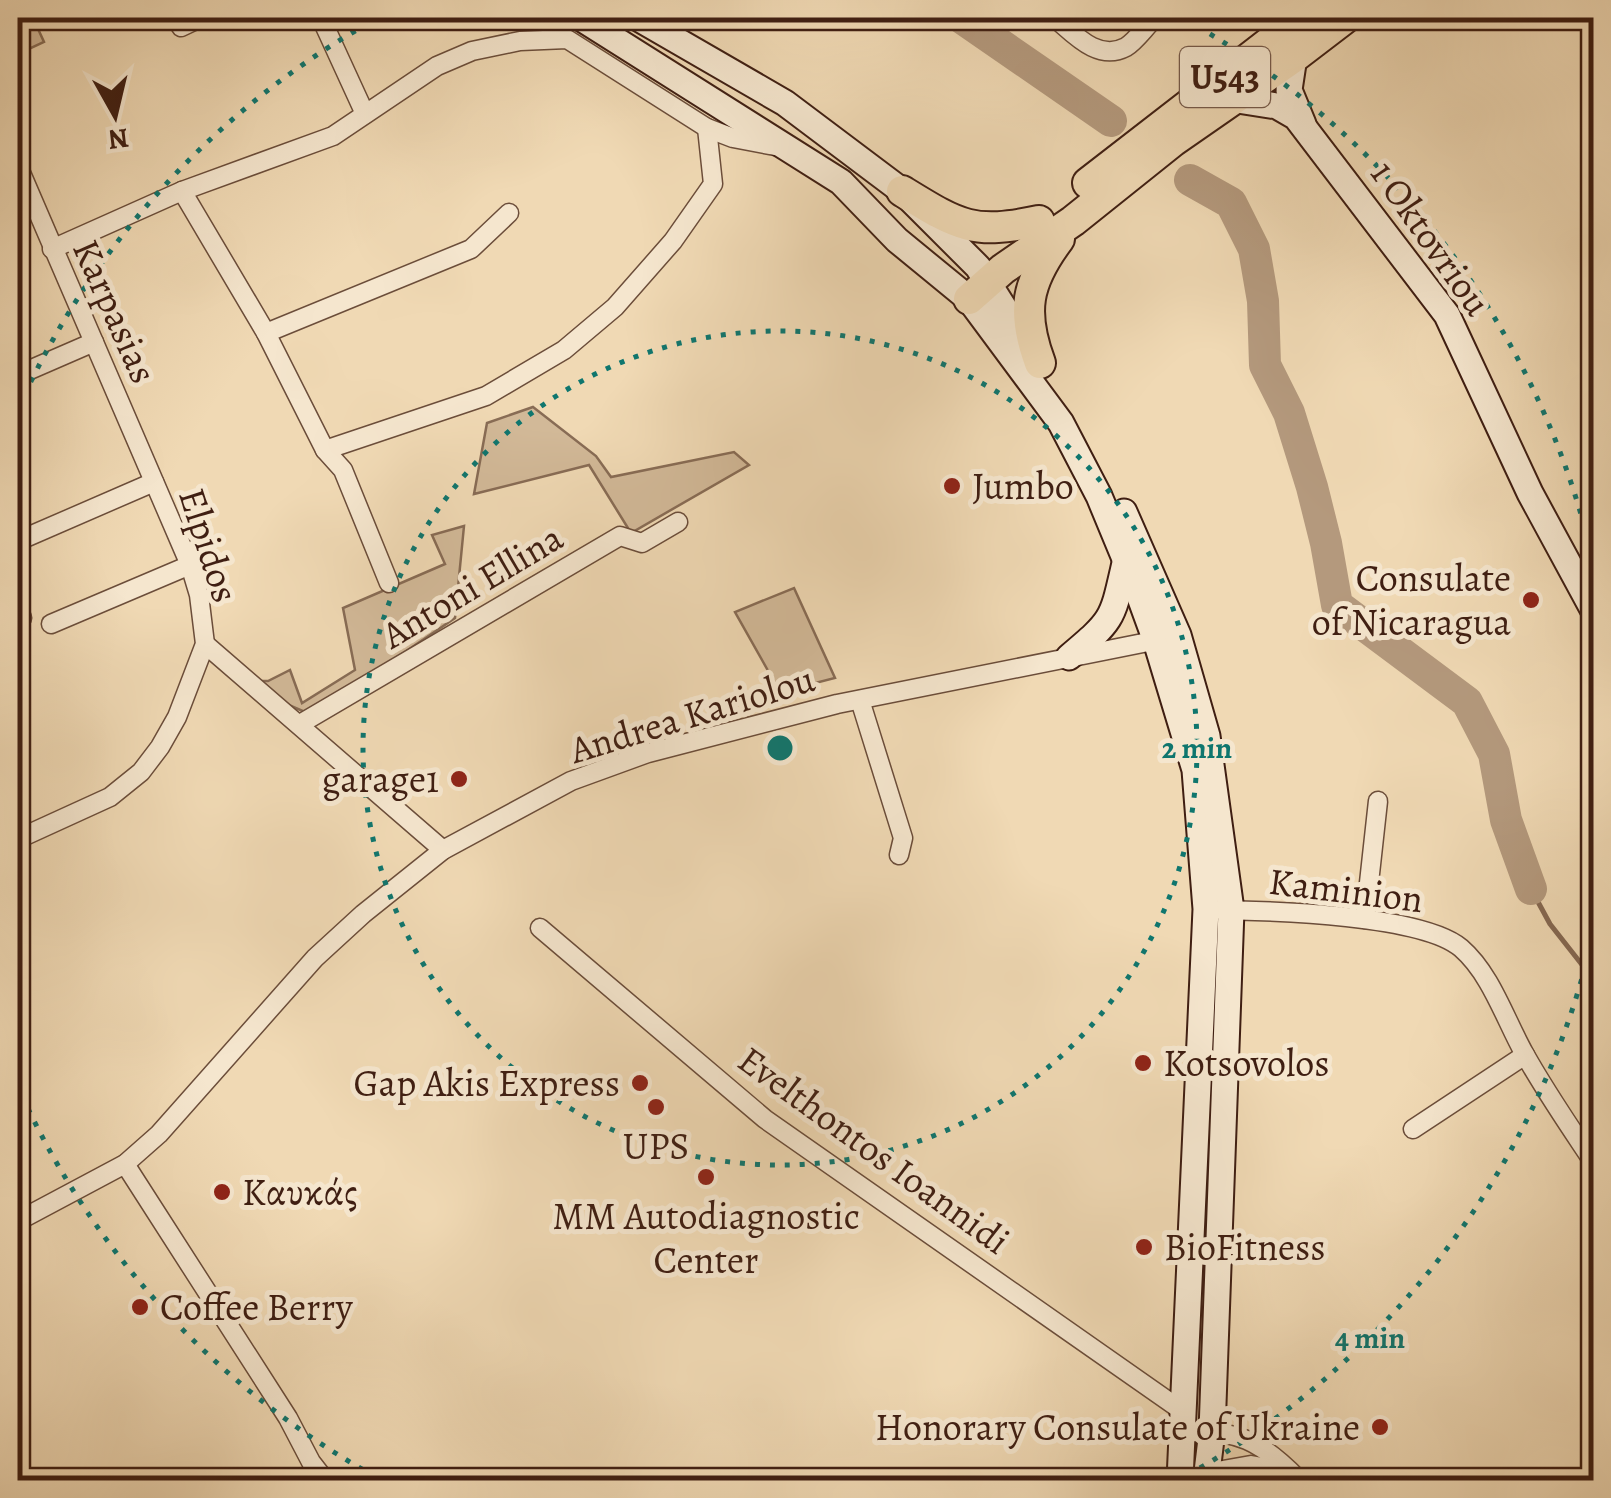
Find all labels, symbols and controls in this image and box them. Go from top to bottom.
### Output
road number: U543 [1180,47,1270,107]
north arrow [65,65,165,165]
text: N [106,119,131,159]
street label: 1 Oktovriou [1359,150,1504,326]
street label: Karpasias [60,231,170,391]
place label: Jumbo [972,460,1074,512]
marker: Jumbo [941,475,963,497]
street label: Elpidos [166,481,252,609]
street label: Antoni Ellina [371,511,573,661]
place label: Consulate of Nicaragua [1312,552,1511,648]
marker: Consulate of Nicaragua [1520,589,1542,611]
street label: Andrea Kariolou [562,652,821,776]
text: 2 min [1162,728,1232,768]
centre of rings [762,730,798,766]
place label: garage1 [322,753,439,805]
marker: garage1 [448,768,470,790]
street label: Kaminion [1266,855,1426,925]
street label: Evelthontos Ioannidi [728,1034,1020,1266]
place label: Kotsovolos [1163,1037,1329,1089]
marker: Kotsovolos [1132,1052,1154,1074]
place label: Gap Akis Express [354,1057,620,1109]
marker: Gap Akis Express [629,1072,651,1094]
marker: UPS [645,1096,667,1118]
place label: UPS [623,1120,689,1172]
place label: Καυκάς [242,1166,358,1218]
marker: MM Autodiagnostic Center [695,1166,717,1188]
marker: Καυκάς [211,1181,233,1203]
place label: MM Autodiagnostic Center [552,1190,860,1286]
place label: BioFitness [1164,1221,1326,1273]
marker: BioFitness [1133,1236,1155,1258]
place label: Coffee Berry [160,1281,354,1333]
marker: Coffee Berry [129,1296,151,1318]
text: 4 min [1335,1318,1405,1358]
place label: Honorary Consulate of Ukraine [875,1401,1360,1453]
marker: Honorary Consulate of Ukraine [1369,1416,1391,1438]

